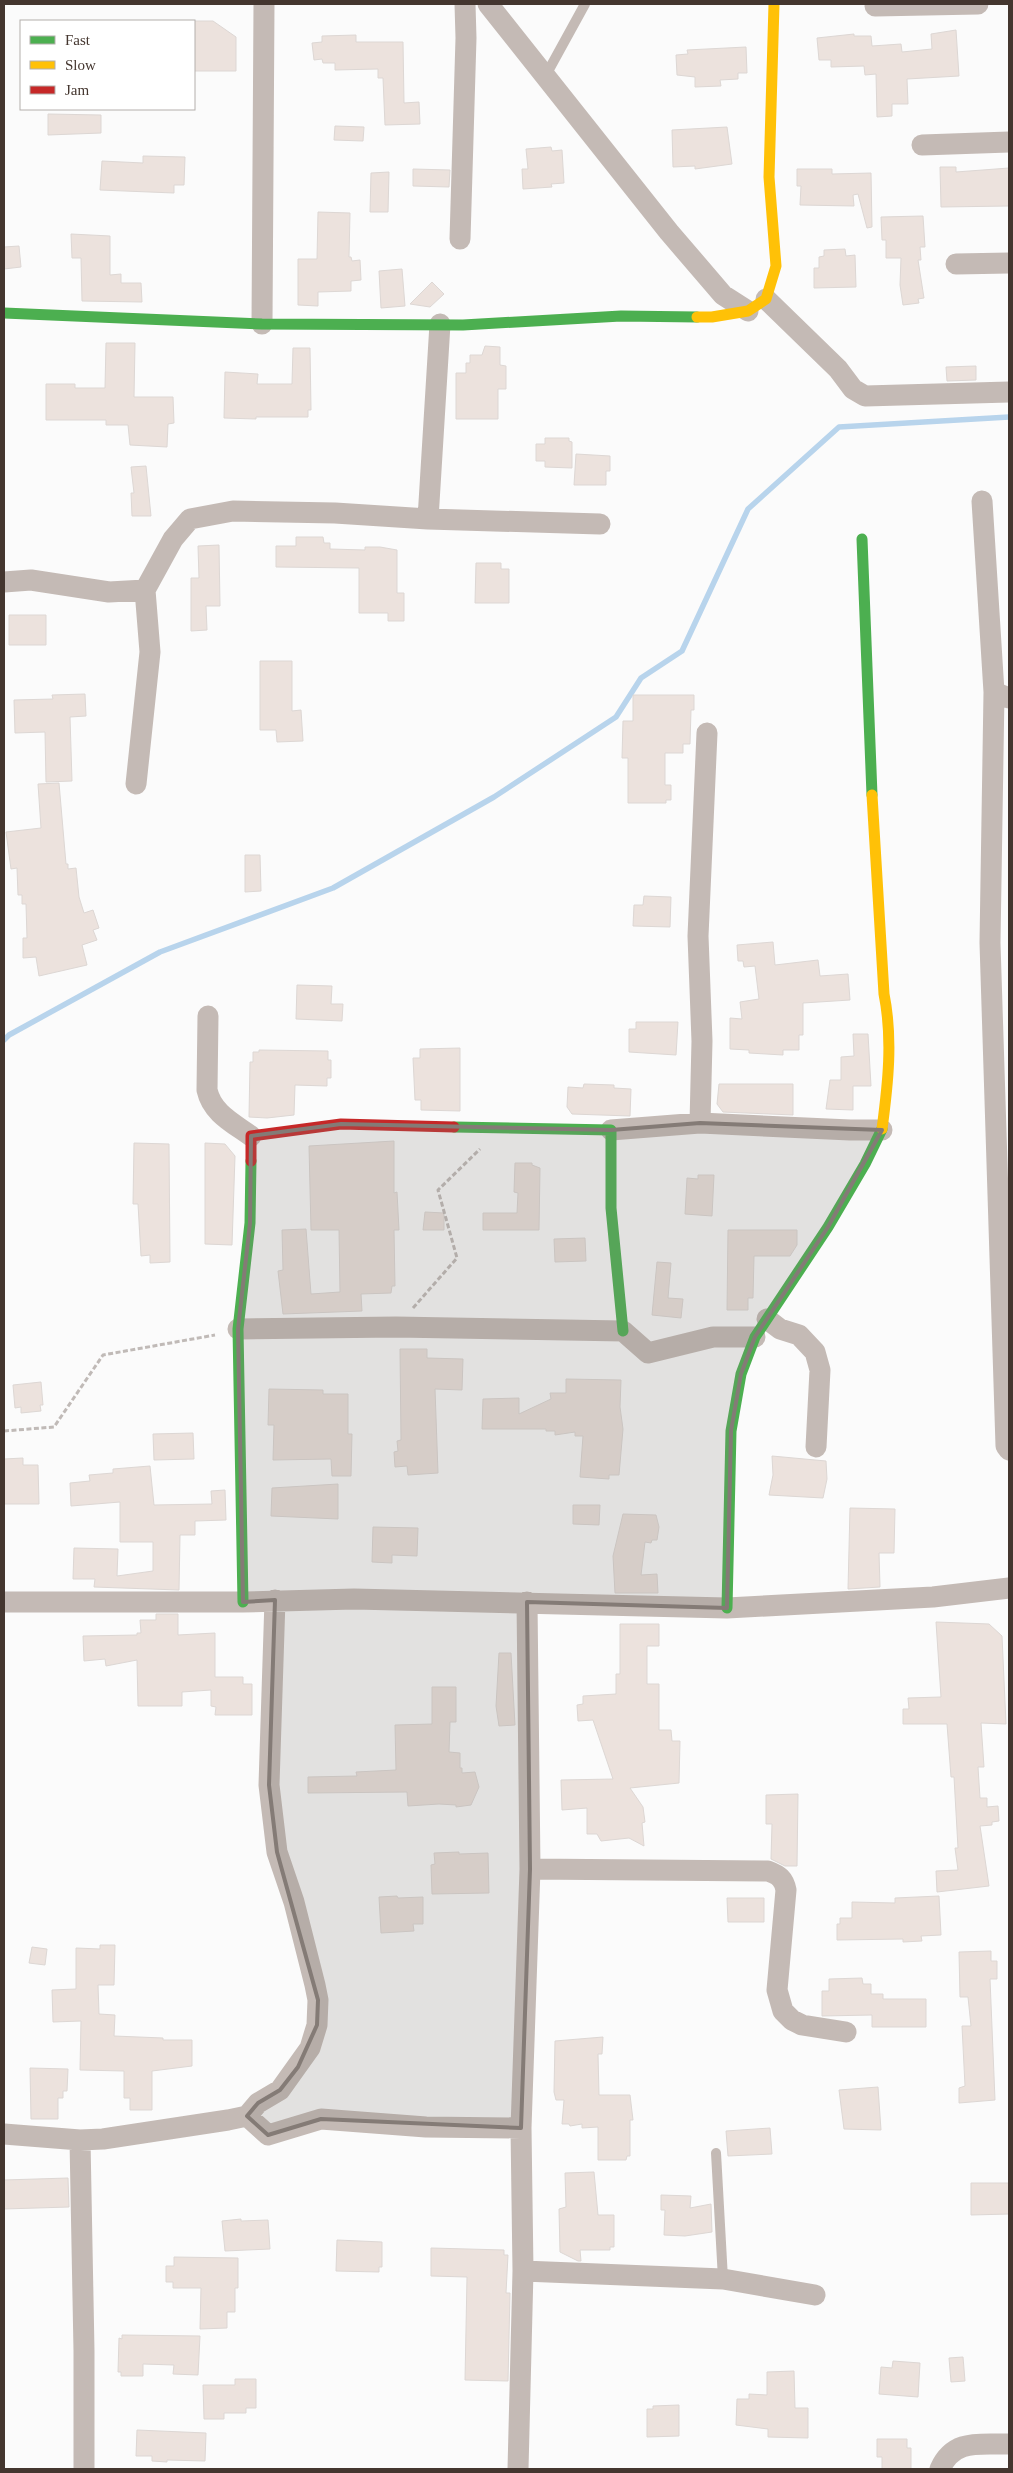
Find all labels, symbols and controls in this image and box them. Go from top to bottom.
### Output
legend [20,20,195,110]
text: Fast [65,32,91,48]
text: Slow [65,57,96,73]
text: Jam [65,82,89,98]

